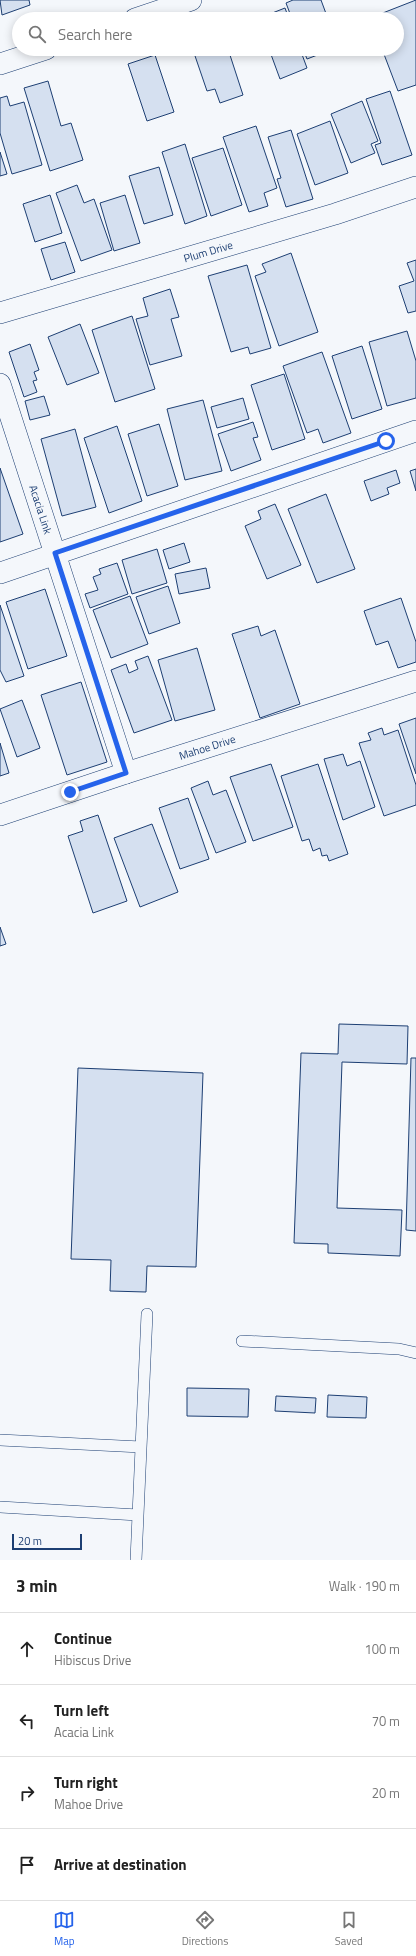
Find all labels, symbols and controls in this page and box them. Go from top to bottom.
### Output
search box [12,12,404,56]
icon: search [26,23,48,45]
text: Search here [58,23,132,46]
street label: Plum Drive [182,237,235,266]
route start [377,432,395,450]
street label: Acacia Link [25,483,56,537]
street label: Mahoe Drive [177,731,238,764]
route end [61,783,79,801]
scale bar [12,1532,82,1551]
text: 20 m [18,1533,42,1549]
text: 3 min [16,1573,57,1599]
text: Walk · 190 m [329,1576,400,1596]
text: Continue [54,1627,112,1650]
icon: ahead [16,1638,38,1660]
text: 100 m [364,1639,400,1659]
text: Hibiscus Drive [54,1650,131,1670]
text: Turn left [54,1699,109,1722]
icon: left [16,1710,38,1732]
text: 70 m [372,1711,400,1731]
text: Acacia Link [54,1722,114,1742]
text: Turn right [54,1771,118,1794]
icon: right [16,1782,38,1804]
text: 20 m [372,1783,400,1803]
text: Mahoe Drive [54,1794,123,1814]
text: Arrive at destination [54,1853,187,1876]
icon: arrive [16,1854,38,1876]
tab: Map [53,1909,75,1949]
tab: Directions [182,1909,228,1949]
tab: Saved [335,1909,363,1949]

